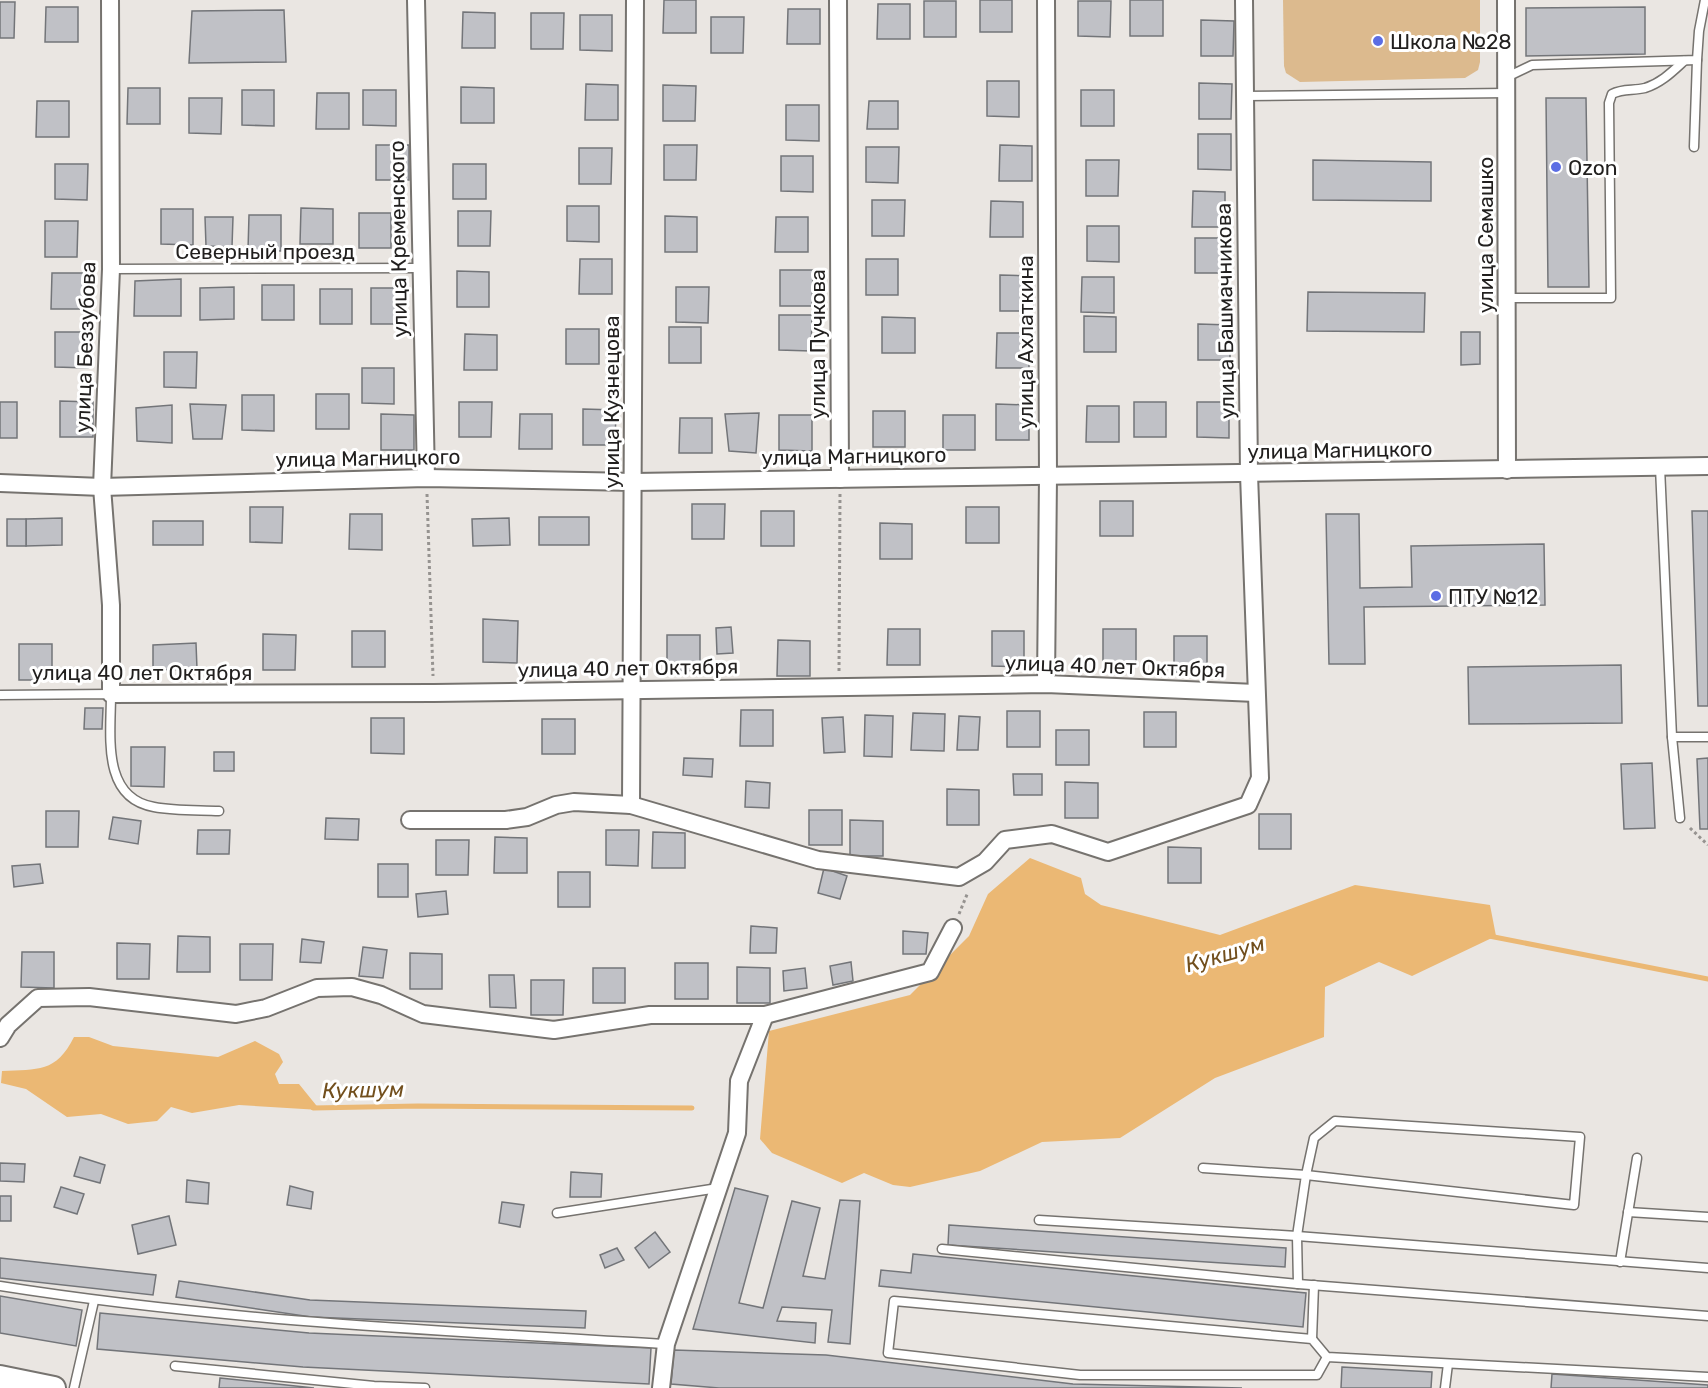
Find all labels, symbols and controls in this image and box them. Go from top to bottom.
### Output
place label: Школа №28 [1390,29,1512,54]
marker: Школа №28 [1371,34,1385,48]
street label: улица Кременского [384,140,412,338]
place label: Ozon [1568,155,1618,180]
street label: улица Семашко [1473,157,1498,313]
marker: Ozon [1549,160,1563,174]
street label: улица Башмачникова [1211,203,1239,419]
street label: Северный проезд [175,239,355,264]
street label: улица Ахлаткина [1013,255,1038,429]
street label: улица Беззубова [70,261,100,433]
street label: улица Пучкова [805,269,830,419]
street label: улица Кузнецова [599,315,624,489]
street label: улица Магницкого [1247,436,1433,464]
street label: улица Магницкого [761,442,947,470]
street label: улица Магницкого [275,444,461,472]
place label: ПТУ №12 [1448,584,1538,609]
marker: ПТУ №12 [1429,589,1443,603]
street label: улица 40 лет Октября [1004,650,1226,682]
street label: улица 40 лет Октября [517,654,739,682]
street label: улица 40 лет Октября [32,660,252,685]
water label: Кукшум [1182,930,1268,978]
water label: Кукшум [322,1076,404,1104]

